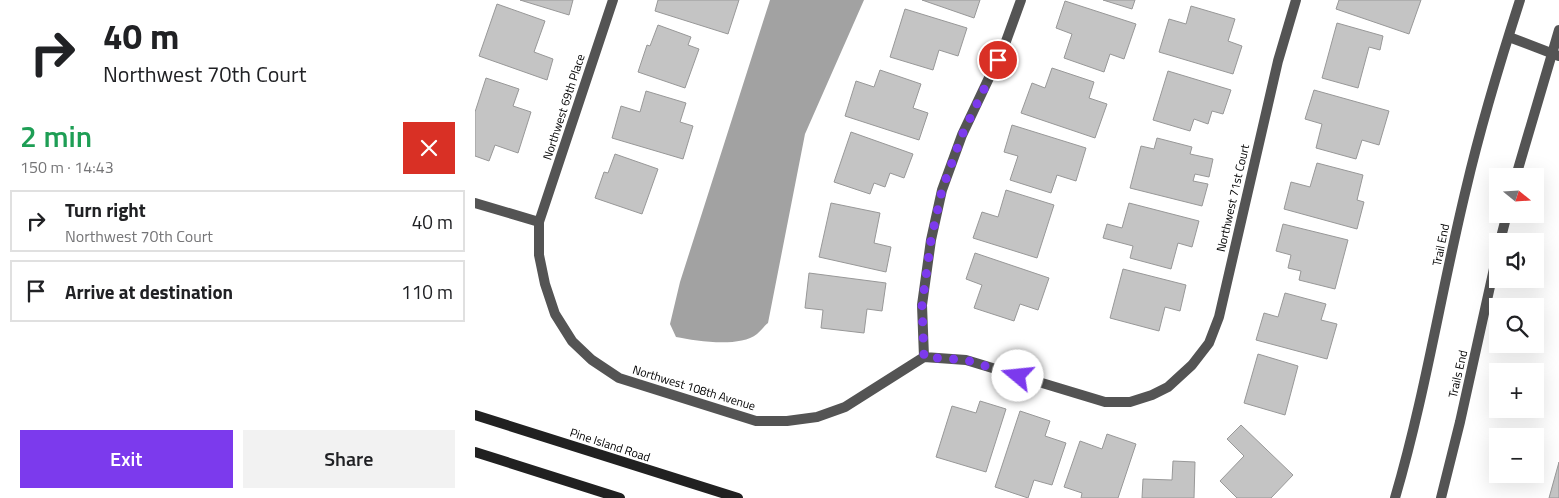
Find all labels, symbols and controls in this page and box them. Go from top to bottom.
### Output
text: 40 m [103,9,179,63]
icon: right [20,20,85,85]
pin [977,39,1019,81]
icon: arrive [984,46,1012,74]
street label: Northwest 69th Place [537,51,590,162]
text: Northwest 70th Court [103,57,306,91]
text: 2 min [20,113,92,159]
button: close [403,122,455,174]
street label: Northwest 71st Court [1211,141,1254,254]
text: 150 m · 14:43 [20,155,114,179]
north arrow [1489,168,1544,222]
map controls [1489,168,1544,483]
text: Turn right [65,195,146,224]
icon: right [22,207,50,235]
text: 40 m [412,207,453,236]
street label: Trail End [1427,222,1454,268]
text: Northwest 70th Court [65,224,213,248]
button: sound [1489,233,1544,288]
icon: arrive [22,277,50,305]
text: Arrive at destination [65,277,233,306]
text: 110 m [401,277,453,306]
button: search [1489,298,1544,353]
street label: Trails End [1443,348,1472,400]
position arrow [991,349,1043,401]
street label: Northwest 108th Avenue [630,360,758,415]
button: + [1489,363,1544,418]
street label: Pine Island Road [567,423,653,466]
button: − [1489,428,1544,483]
button: Exit [20,430,233,488]
button: Share [243,430,455,488]

